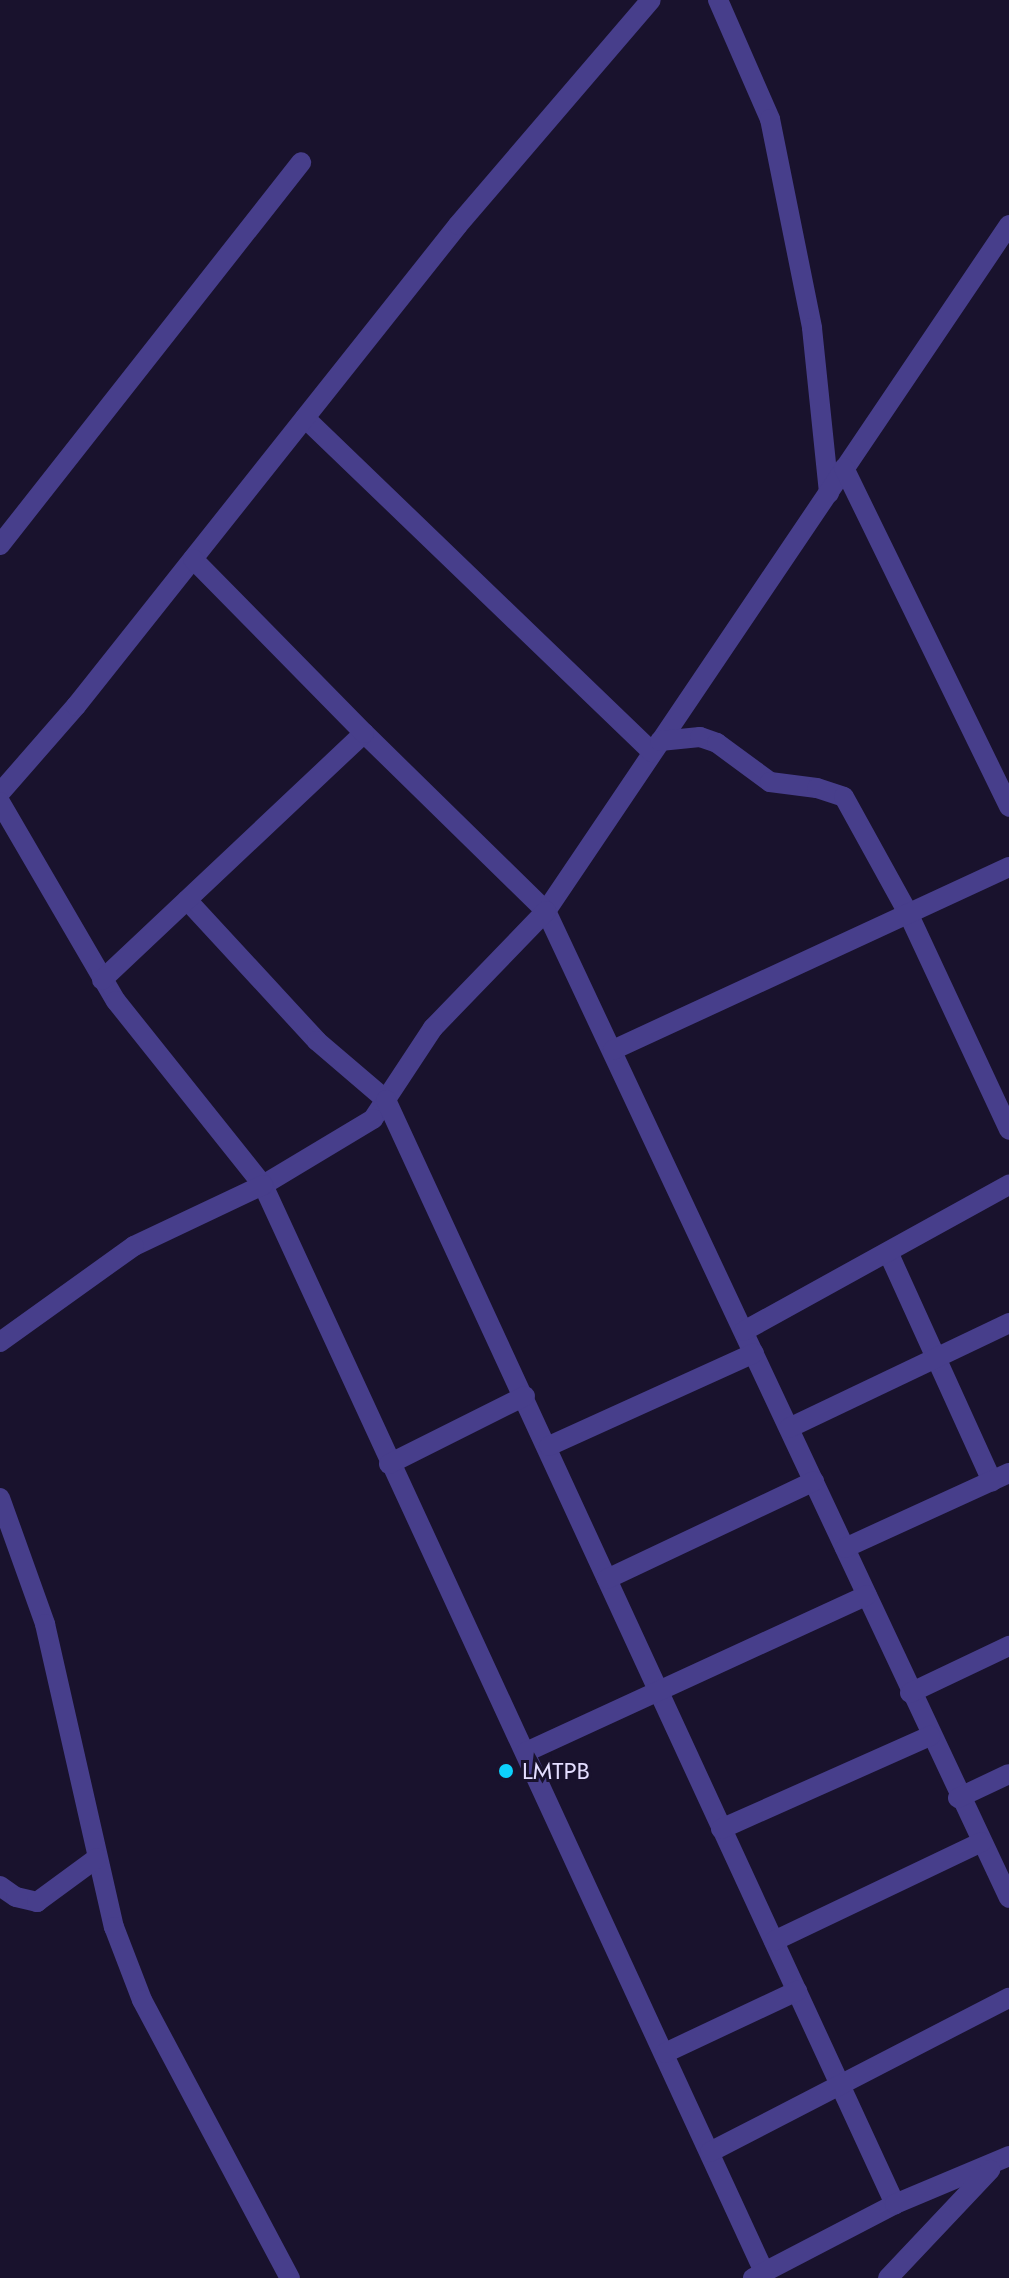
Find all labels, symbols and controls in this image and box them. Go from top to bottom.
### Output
place label: LMTPB [522,1757,590,1785]
marker: LMTPB [497,1762,515,1780]

